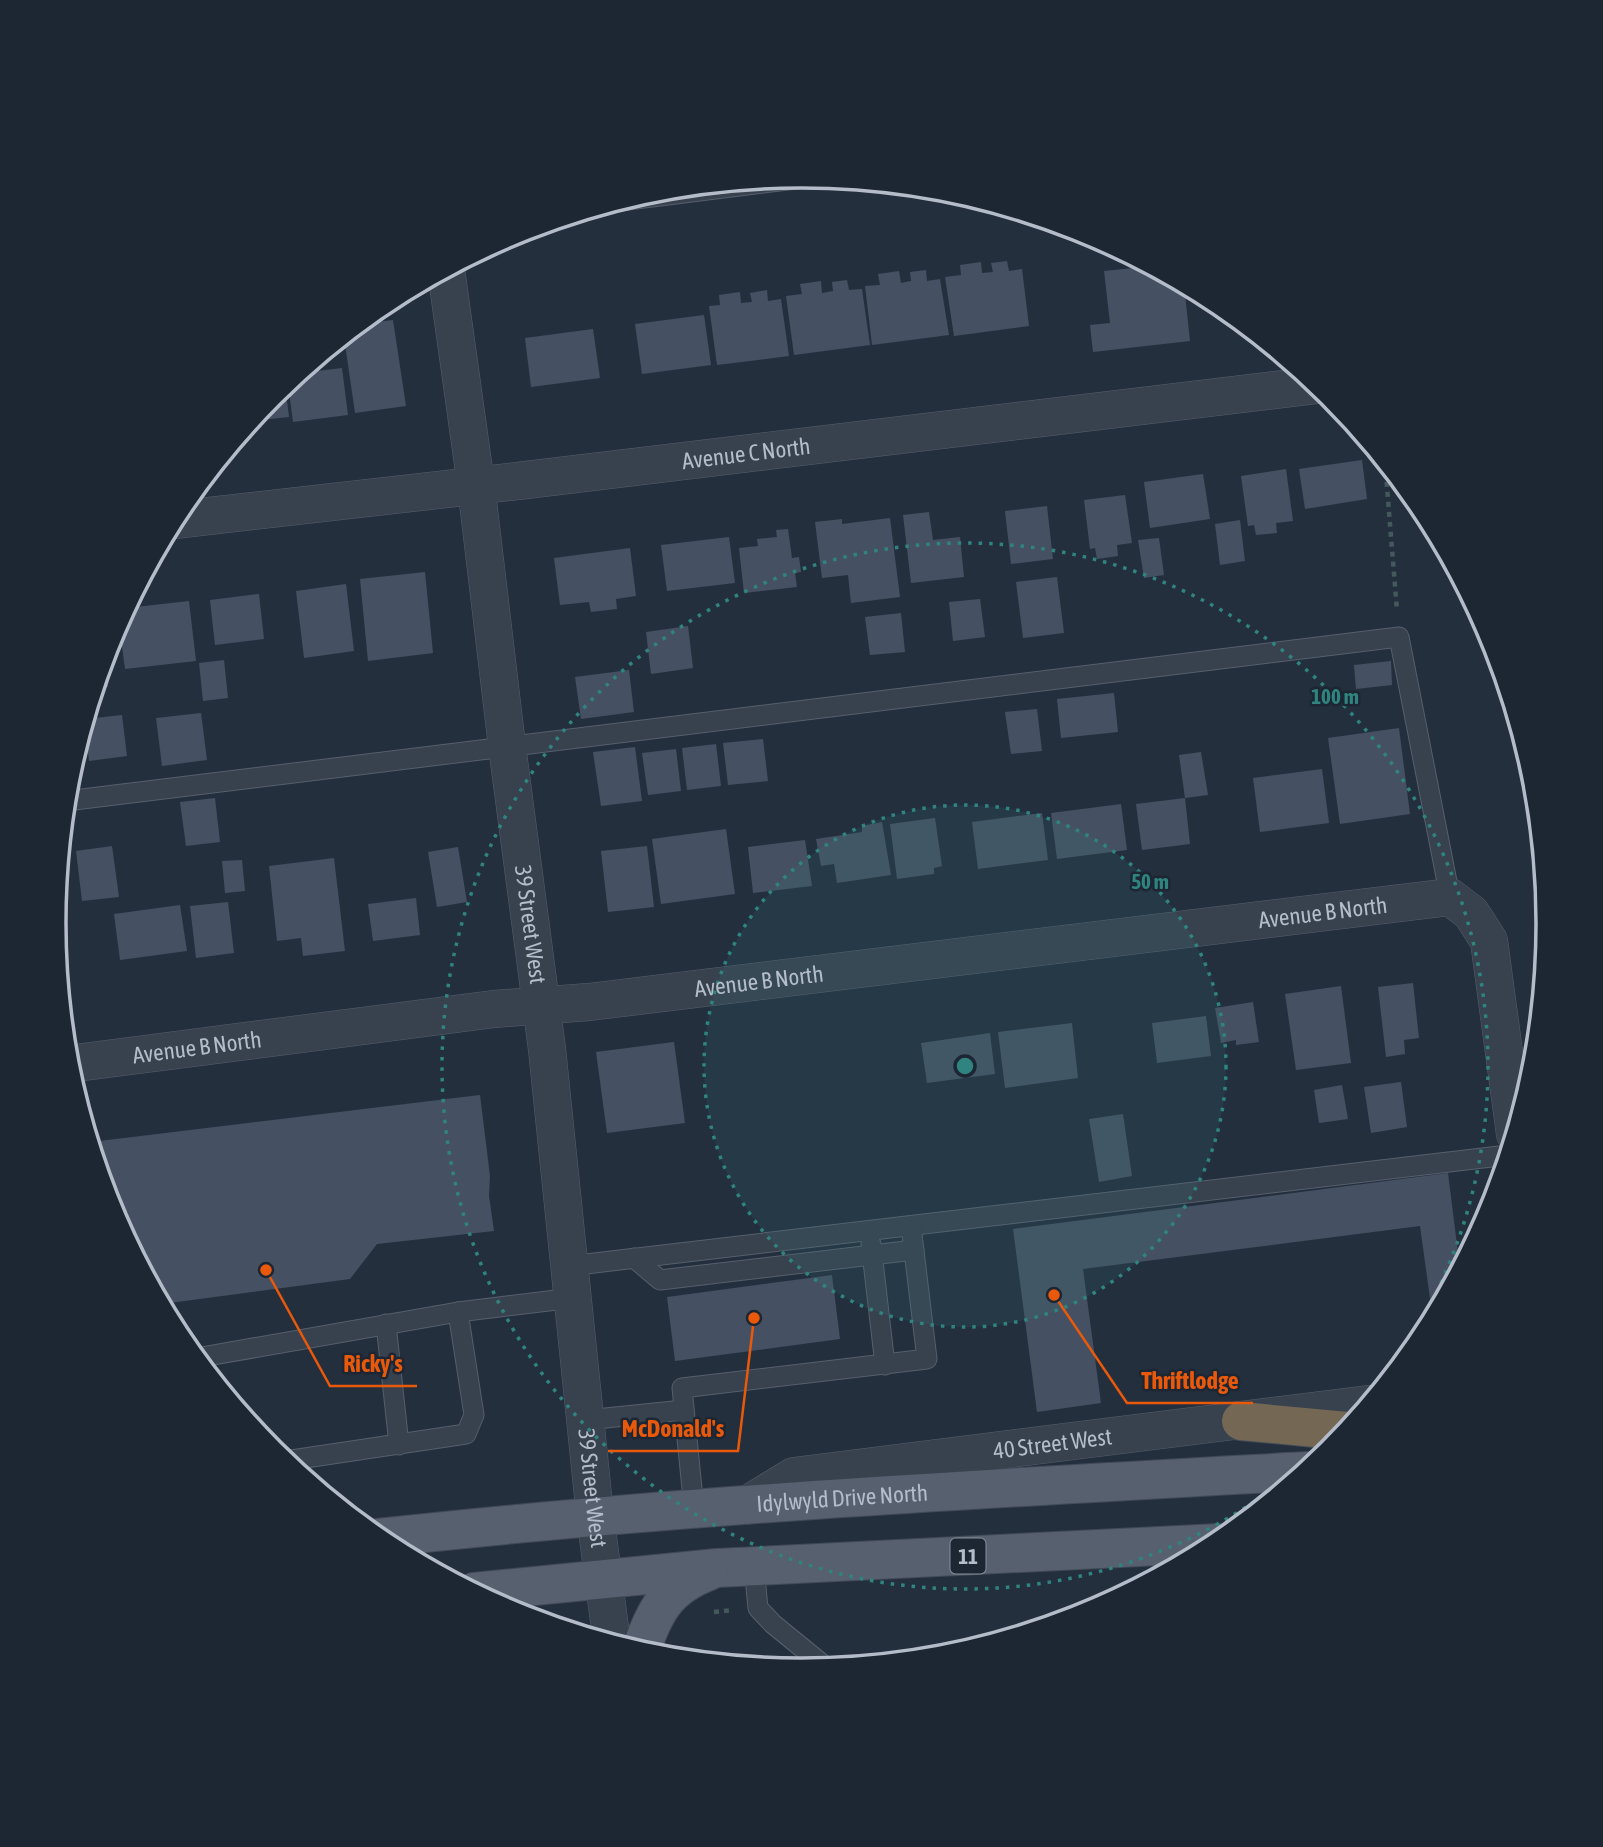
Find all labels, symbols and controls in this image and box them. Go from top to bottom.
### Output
street label: Avenue C North [681,433,812,474]
text: 100 m [1311,684,1359,708]
street label: 39 Street West [510,864,551,986]
text: 50 m [1131,869,1169,893]
street label: Avenue B North [1257,892,1389,933]
street label: Avenue B North [693,961,825,1002]
street label: Avenue B North [131,1026,263,1069]
centre of rings [953,1054,977,1078]
callout: Ricky's [330,1341,417,1386]
text: Ricky's [343,1350,403,1377]
callout: Thriftlodge [1127,1358,1253,1403]
text: Thriftlodge [1141,1367,1239,1394]
callout: McDonald's [608,1406,738,1451]
text: McDonald's [622,1415,725,1442]
street label: 40 Street West [992,1423,1113,1464]
street label: 39 Street West [573,1427,612,1549]
street label: Idylwyld Drive North [756,1480,929,1517]
road number: 11 [950,1538,986,1574]

